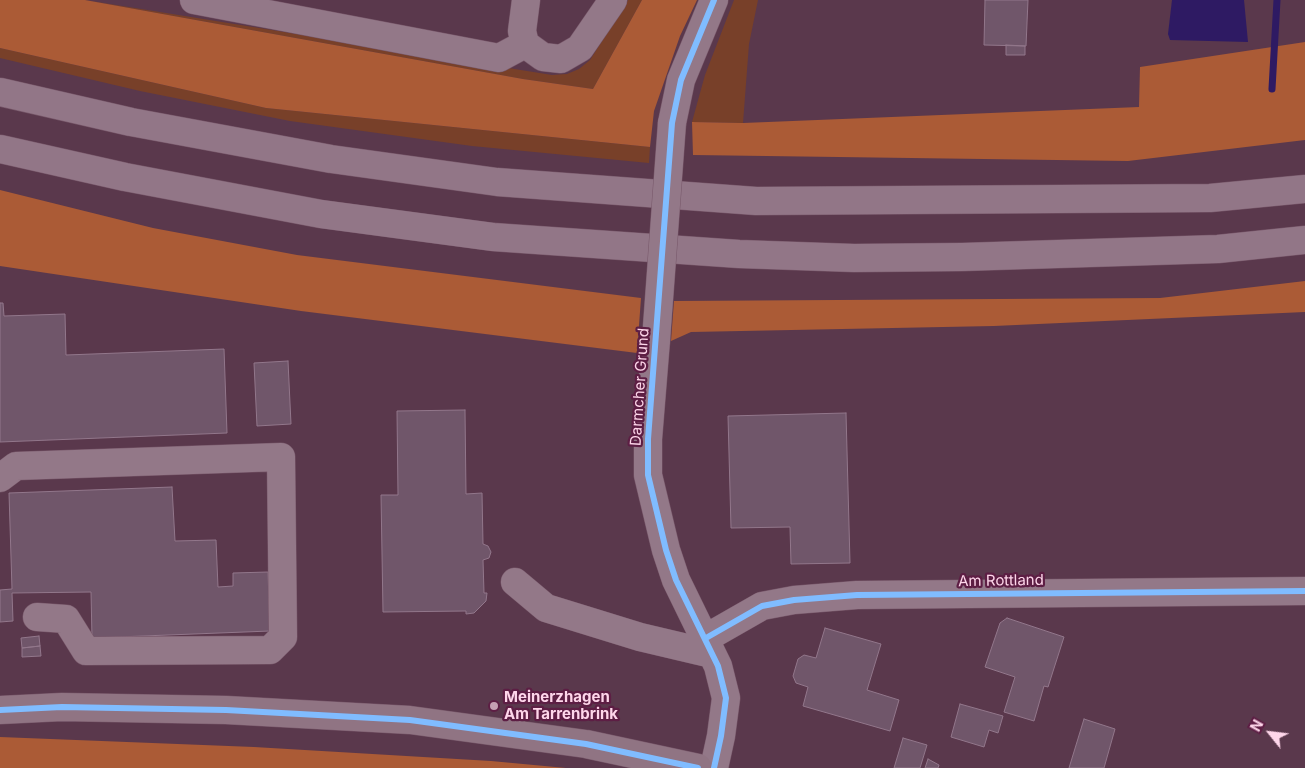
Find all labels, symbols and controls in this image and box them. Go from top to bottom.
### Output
street label: Darmcher Grund [627,327,653,447]
street label: Am Rottland [958,571,1044,591]
place label: Meinerzhagen Am Tarrenbrink [504,688,618,723]
marker: Meinerzhagen Am Tarrenbrink [488,700,500,712]
north arrow [1245,708,1295,758]
text: N [1246,717,1266,734]

